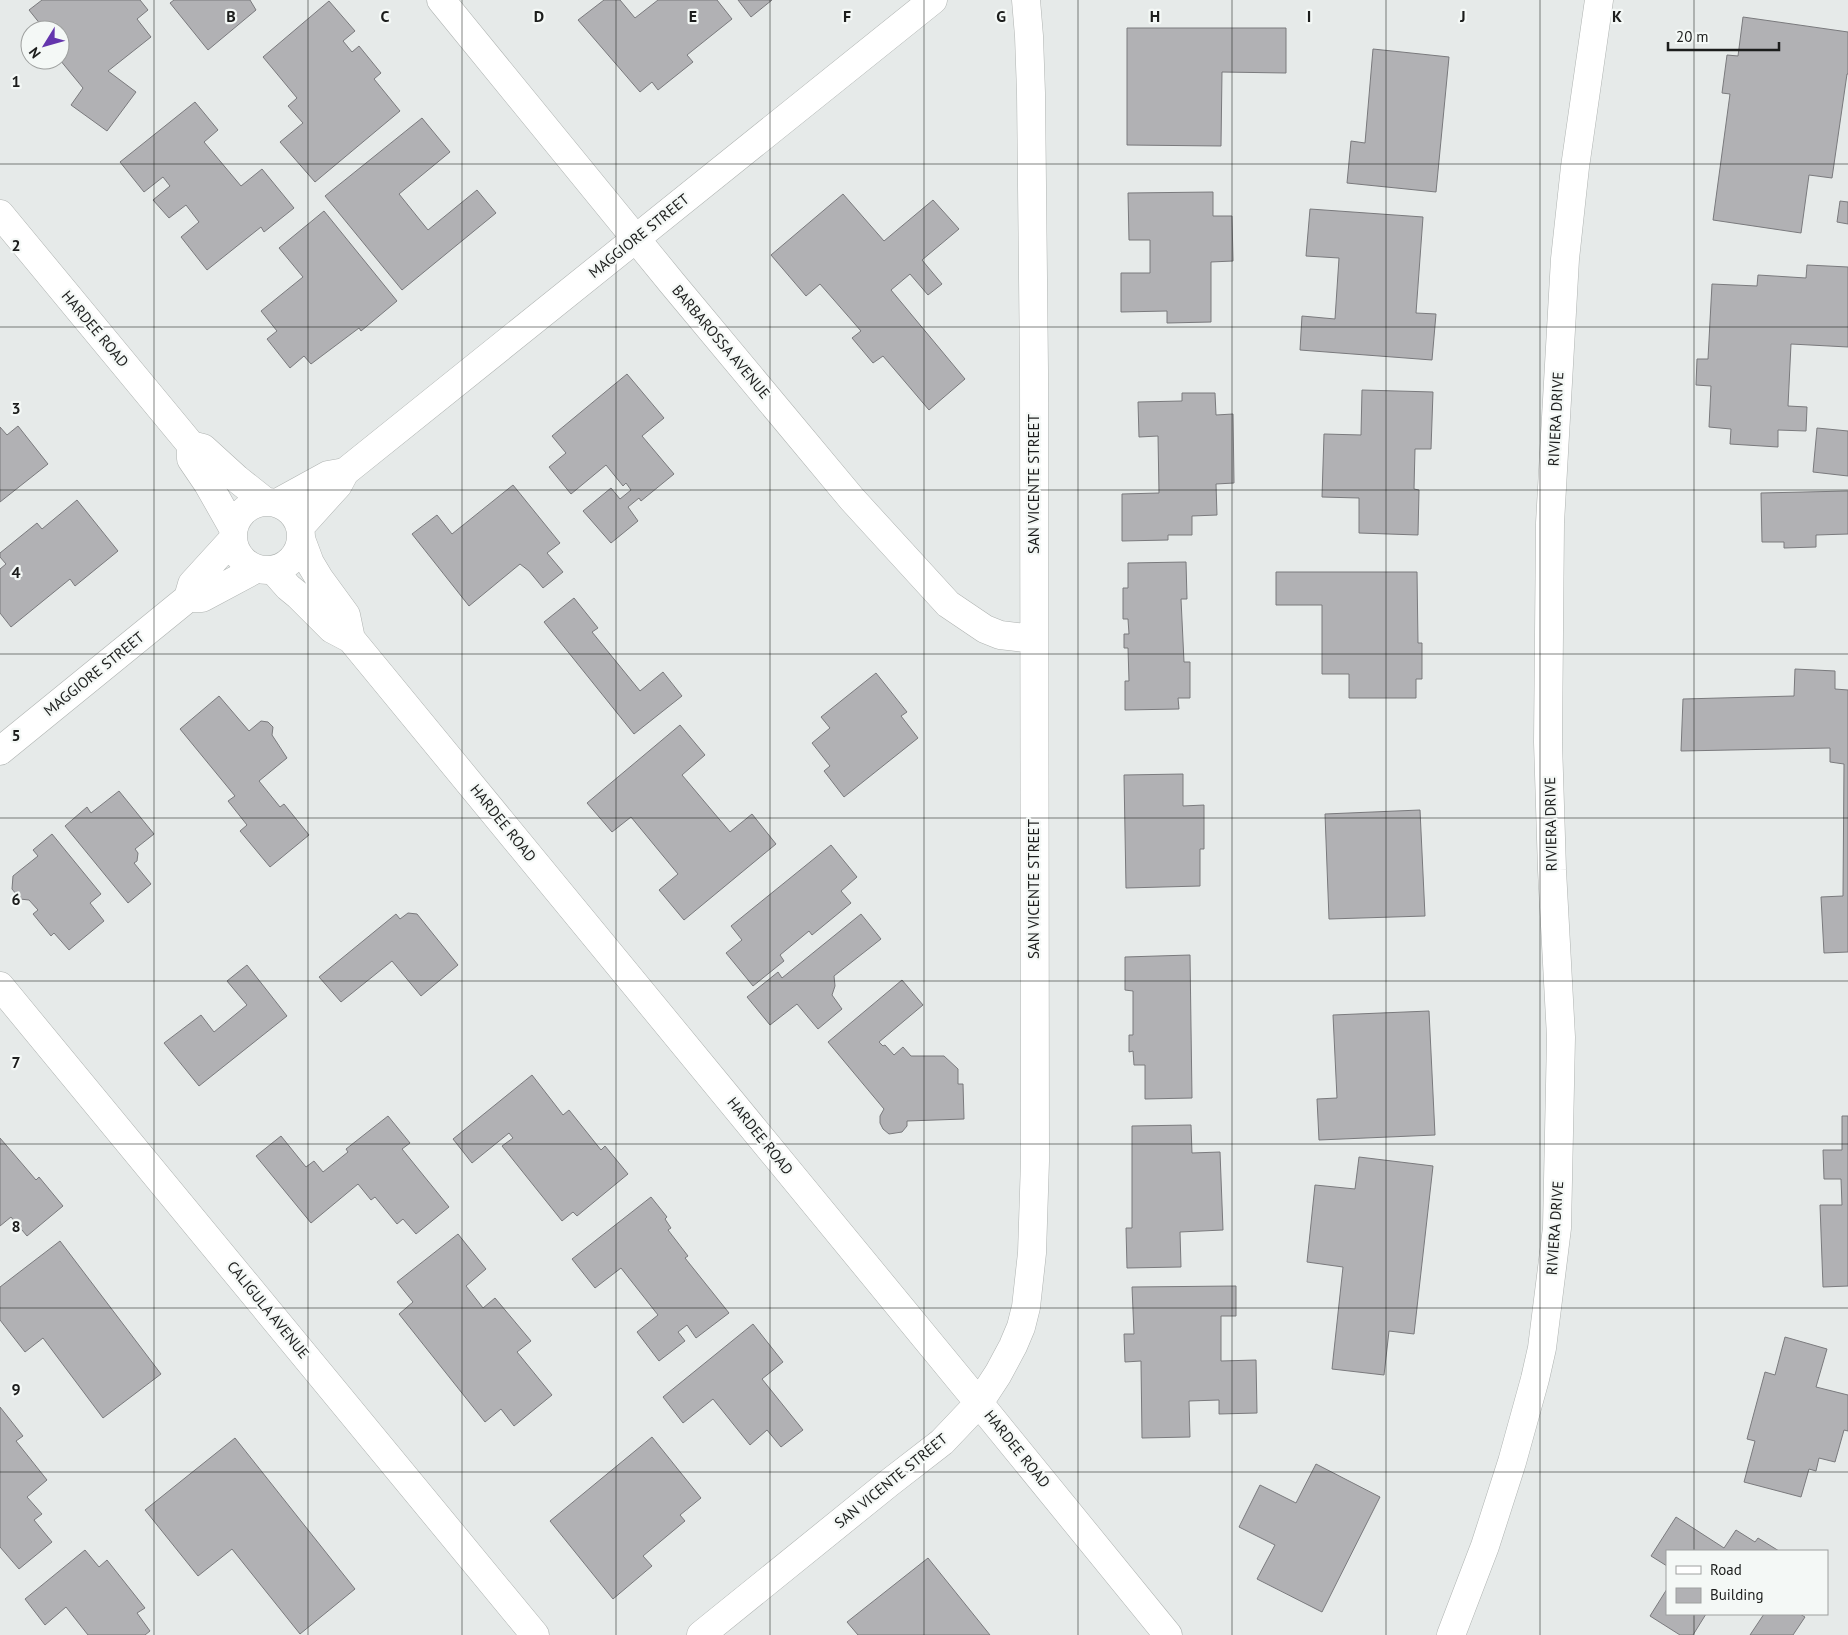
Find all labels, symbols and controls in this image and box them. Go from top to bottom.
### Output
text: B [226,6,236,26]
text: C [381,6,390,26]
text: D [534,6,544,26]
text: E [689,6,697,26]
text: F [843,6,851,26]
text: G [996,6,1006,26]
text: H [1150,6,1160,26]
text: I [1307,6,1311,26]
text: J [1459,6,1466,26]
text: K [1612,6,1622,26]
north arrow [20,20,70,70]
scale bar [1668,20,1779,52]
text: 20 m [1676,27,1709,46]
text: N [25,44,45,62]
text: 1 [11,71,21,91]
street label: MAGGIORE STREET [585,189,693,282]
text: 2 [11,235,21,255]
street label: BARBAROSSA AVENUE [668,281,775,402]
street label: HARDEE ROAD [58,286,133,371]
street label: RIVIERA DRIVE [1544,371,1567,467]
text: 3 [11,398,21,418]
street label: SAN VICENTE STREET [1024,413,1043,554]
text: 4 [11,562,21,582]
street label: MAGGIORE STREET [40,627,148,720]
text: 5 [11,725,21,745]
street label: RIVIERA DRIVE [1540,777,1561,871]
street label: HARDEE ROAD [466,780,540,865]
street label: SAN VICENTE STREET [1024,818,1043,959]
text: 6 [11,889,21,909]
text: 7 [11,1052,21,1072]
street label: HARDEE ROAD [723,1093,797,1178]
street label: RIVIERA DRIVE [1542,1180,1567,1276]
text: 8 [11,1216,21,1236]
street label: CALIGULA AVENUE [223,1257,314,1362]
text: 9 [11,1379,21,1399]
street label: HARDEE ROAD [980,1406,1054,1491]
street label: SAN VICENTE STREET [830,1429,952,1532]
legend [1666,1550,1828,1615]
text: Road [1710,1560,1742,1579]
text: Building [1710,1585,1764,1604]

